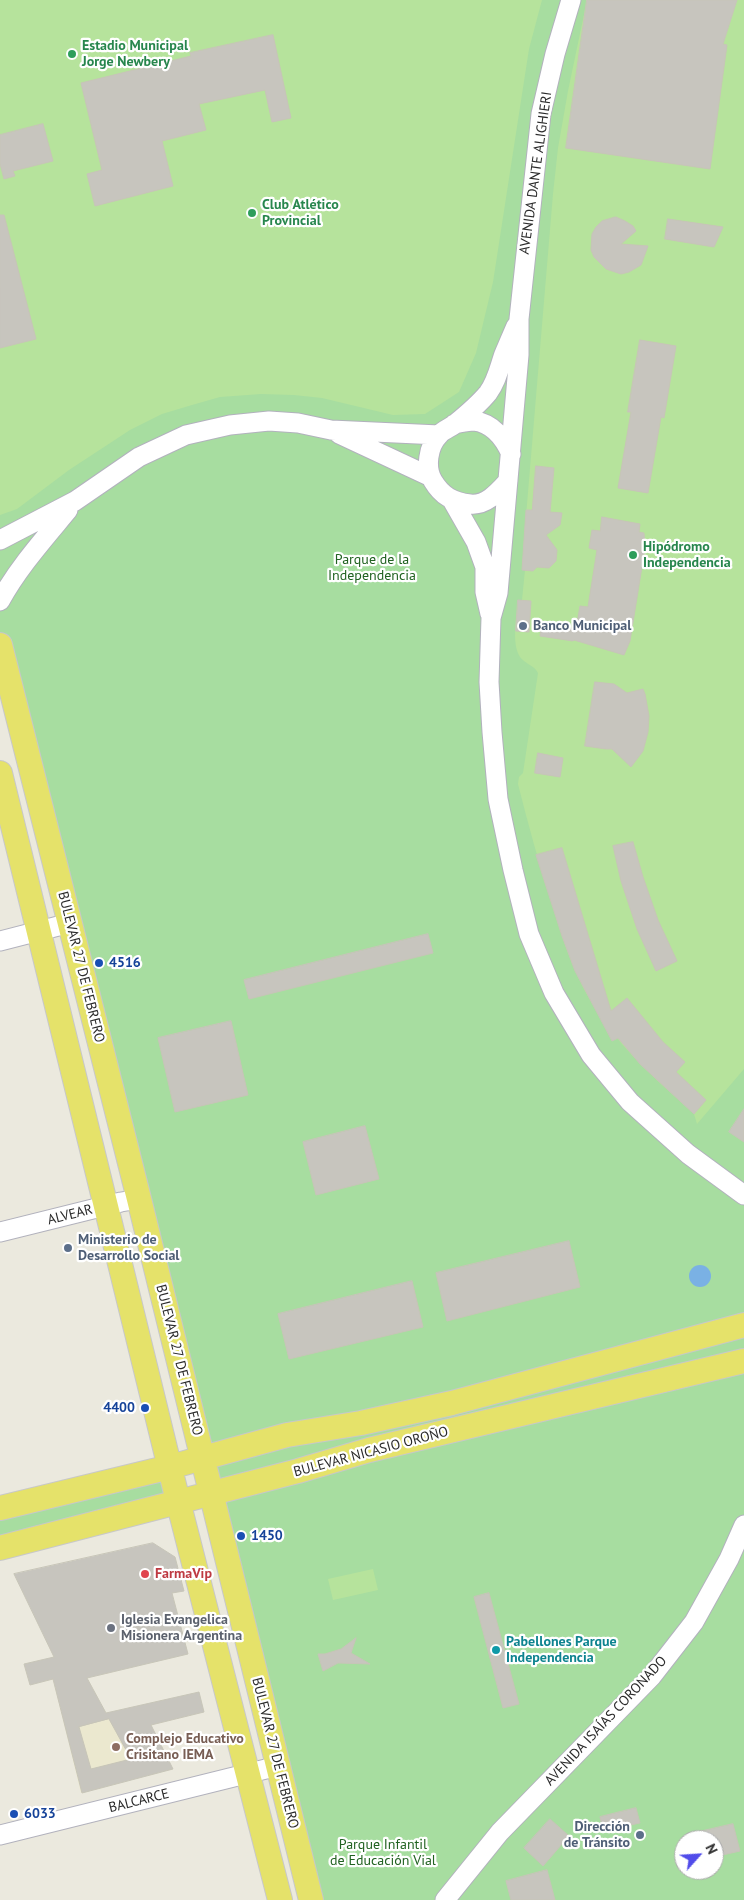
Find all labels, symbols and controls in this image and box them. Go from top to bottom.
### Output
place label: Estadio Municipal Jorge Newbery [82,38,188,70]
marker: Estadio Municipal Jorge Newbery [66,48,78,60]
street label: AVENIDA DANTE ALIGHIERI [516,91,556,255]
place label: Club Atlético Provincial [262,197,339,230]
marker: Club Atlético Provincial [246,207,258,219]
place label: Hipódromo Independencia [643,539,731,572]
marker: Hipódromo Independencia [627,549,639,561]
park label: Parque de la Independencia [328,552,416,584]
place label: Banco Municipal [533,618,631,634]
marker: Banco Municipal [517,620,529,632]
street label: BULEVAR 27 DE FEBRERO [54,890,108,1044]
place label: 4516 [109,955,141,971]
marker: 4516 [93,957,105,969]
street label: ALVEAR [46,1201,94,1229]
place label: Ministerio de Desarrollo Social [78,1232,179,1264]
marker: Ministerio de Desarrollo Social [62,1242,74,1254]
street label: BULEVAR 27 DE FEBRERO [152,1283,206,1437]
place label: 4400 [103,1400,135,1416]
marker: 4400 [139,1402,151,1414]
street label: BULEVAR NICASIO OROÑO [292,1423,450,1481]
place label: 1450 [251,1528,283,1544]
marker: 1450 [235,1530,247,1542]
place label: FarmaVip [155,1566,212,1582]
marker: FarmaVip [139,1568,151,1580]
place label: Iglesia Evangelica Misionera Argentina [121,1612,242,1644]
marker: Iglesia Evangelica Misionera Argentina [105,1622,117,1634]
place label: Pabellones Parque Independencia [506,1634,617,1666]
marker: Pabellones Parque Independencia [490,1644,502,1656]
street label: AVENIDA ISAÍAS CORONADO [541,1653,671,1789]
street label: BULEVAR 27 DE FEBRERO [248,1676,302,1830]
place label: Complejo Educativo Crisitano IEMA [126,1731,244,1764]
marker: Complejo Educativo Crisitano IEMA [110,1741,122,1753]
street label: BALCARCE [107,1785,171,1817]
place label: 6033 [24,1806,56,1822]
marker: 6033 [8,1808,20,1820]
place label: Dirección de Tránsito [564,1819,630,1851]
marker: Dirección de Tránsito [634,1829,646,1841]
north arrow [674,1830,724,1880]
park label: Parque Infantil de Educación Vial [330,1837,436,1870]
text: N [701,1841,722,1857]

